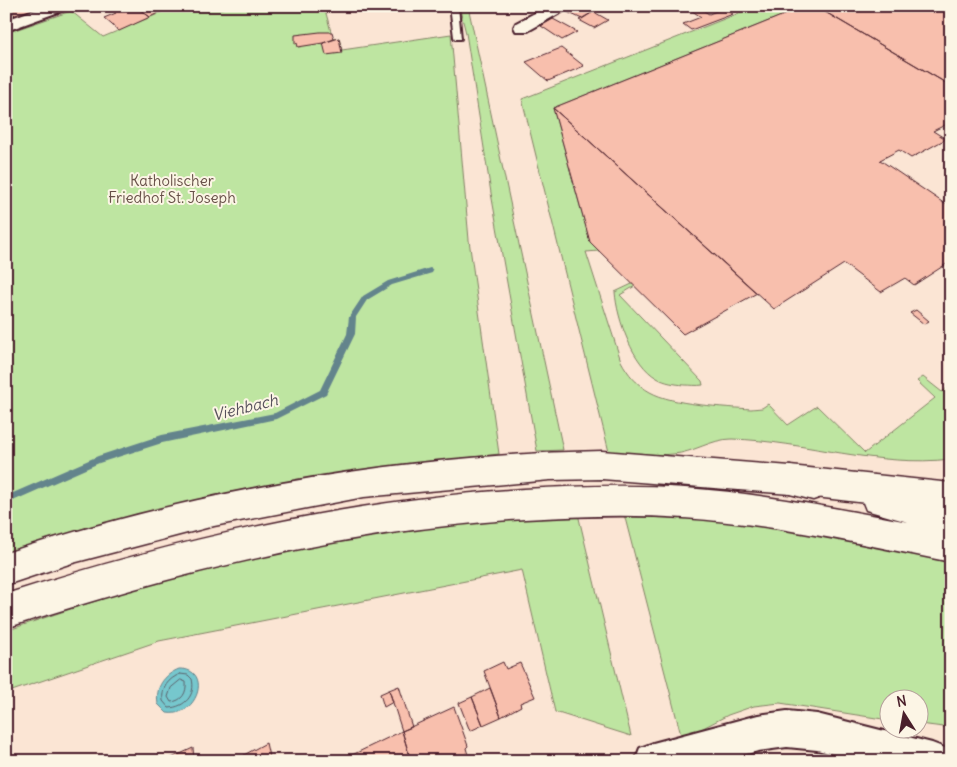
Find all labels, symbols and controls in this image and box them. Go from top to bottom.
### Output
park label: Katholischer Friedhof St. Joseph [108,171,236,207]
water label: Viehbach [210,389,281,425]
north arrow [880,690,930,740]
text: N [895,691,908,711]

